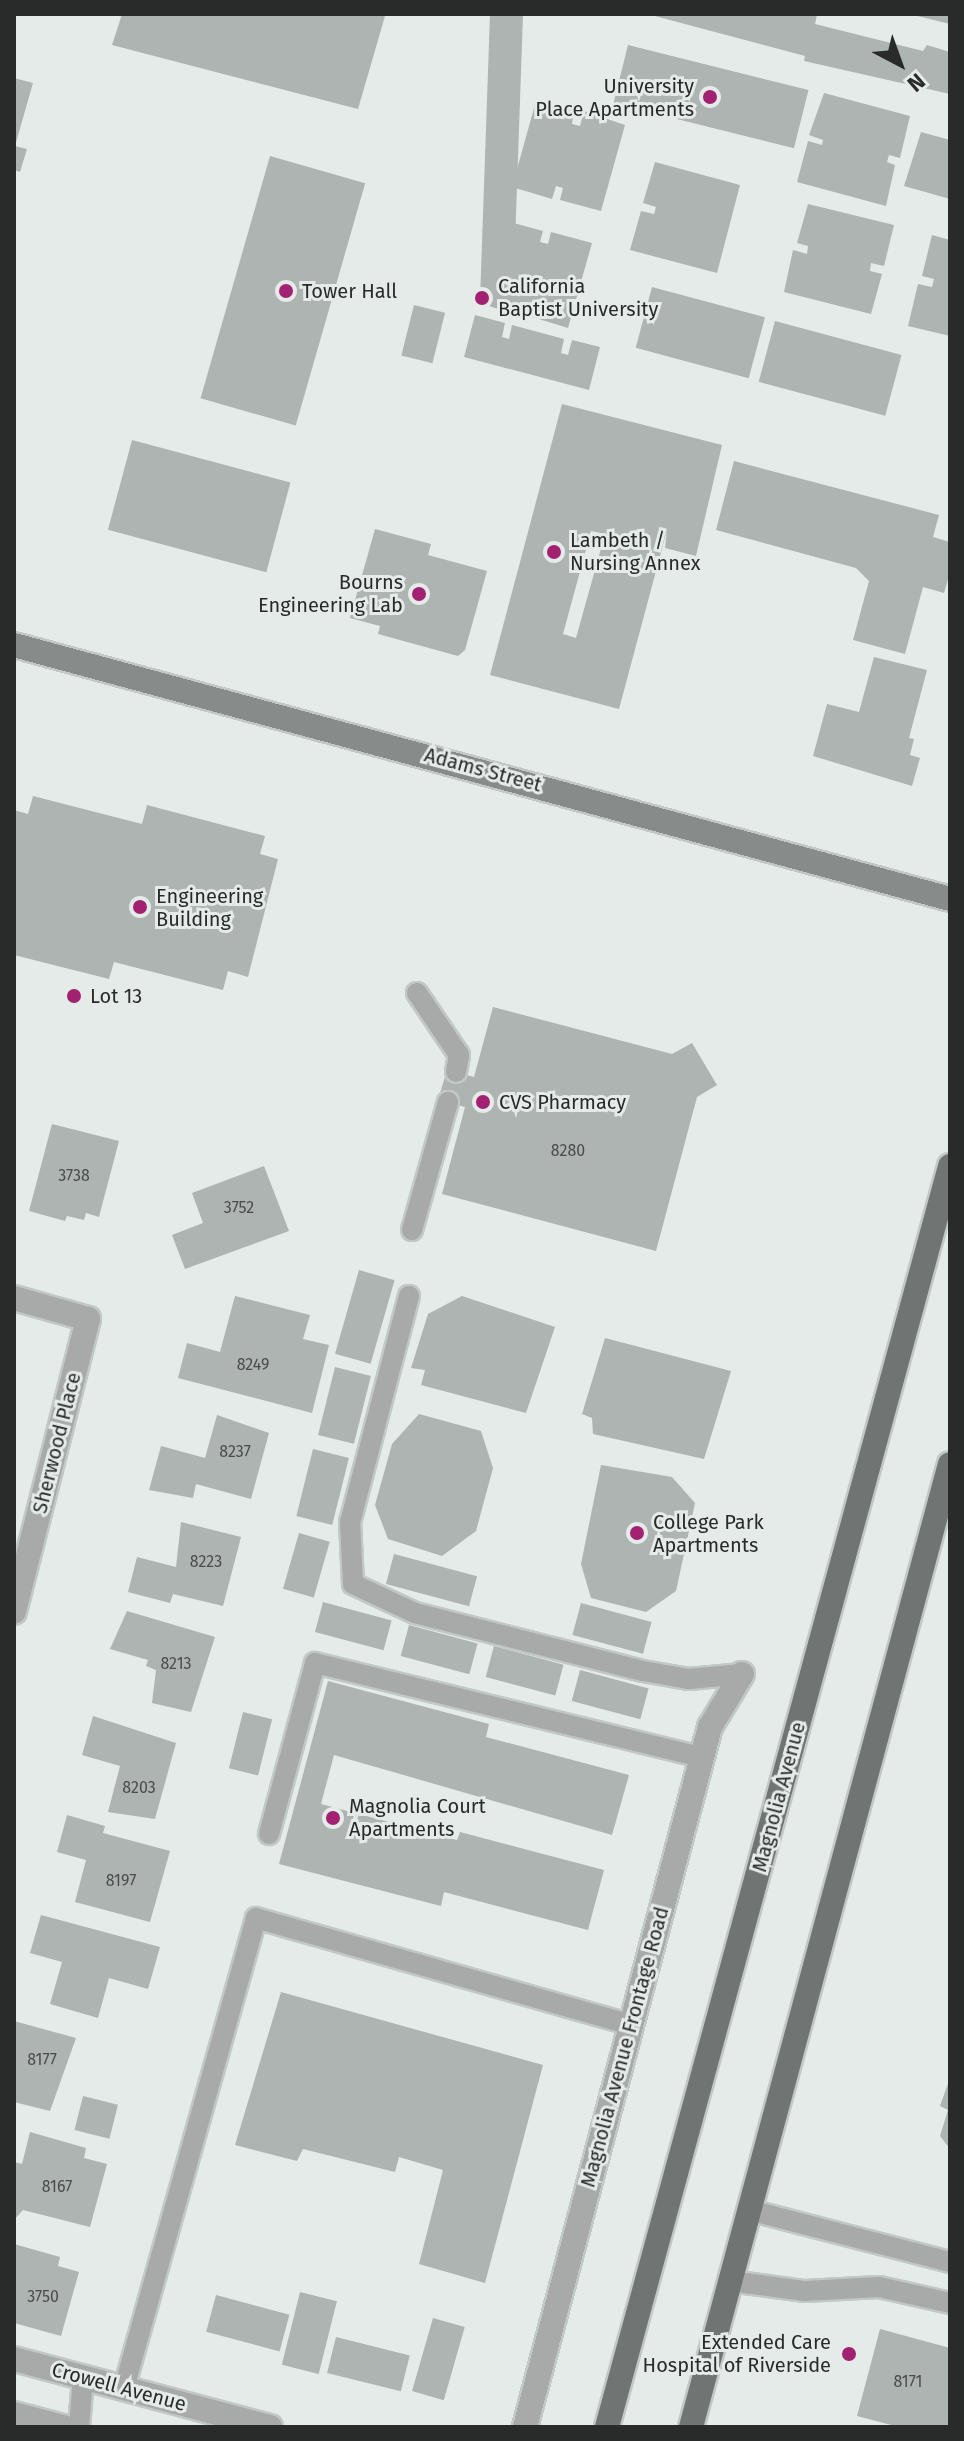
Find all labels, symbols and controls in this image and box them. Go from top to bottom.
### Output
north arrow [860,24,940,104]
text: N [902,68,930,97]
place label: University Place Apartments [535,74,694,121]
marker: University Place Apartments [701,88,719,106]
place label: California Baptist University [498,274,658,321]
place label: Tower Hall [302,279,397,303]
marker: Tower Hall [277,282,295,300]
marker: California Baptist University [473,289,491,307]
place label: Lambeth / Nursing Annex [570,528,700,575]
marker: Lambeth / Nursing Annex [545,543,563,561]
place label: Bourns Engineering Lab [258,570,403,617]
marker: Bourns Engineering Lab [410,585,428,603]
street label: Adams Street [422,743,544,797]
place label: Engineering Building [156,884,263,931]
marker: Engineering Building [131,898,149,916]
place label: Lot 13 [90,984,142,1008]
marker: Lot 13 [65,987,83,1005]
place label: CVS Pharmacy [499,1090,626,1114]
marker: CVS Pharmacy [474,1093,492,1111]
house number: 8280 [551,1141,585,1161]
house number: 3738 [58,1166,90,1186]
house number: 3752 [224,1198,254,1218]
house number: 8249 [237,1355,269,1375]
street label: Sherwood Place [28,1370,86,1516]
house number: 8237 [219,1442,251,1462]
place label: College Park Apartments [653,1510,764,1557]
marker: College Park Apartments [628,1524,646,1542]
house number: 8223 [190,1552,222,1572]
house number: 8213 [160,1654,192,1674]
street label: Magnolia Avenue [747,1719,811,1875]
house number: 8203 [122,1778,156,1798]
place label: Magnolia Court Apartments [349,1794,486,1841]
marker: Magnolia Court Apartments [324,1809,342,1827]
house number: 8197 [106,1871,136,1891]
street label: Magnolia Avenue Frontage Road [576,1904,674,2190]
house number: 8177 [27,2050,57,2070]
house number: 8167 [42,2177,72,2197]
house number: 3750 [27,2287,59,2307]
place label: Extended Care Hospital of Riverside [643,2330,831,2377]
marker: Extended Care Hospital of Riverside [838,2343,860,2365]
street label: Crowell Avenue [49,2358,189,2416]
house number: 8171 [893,2372,923,2392]

